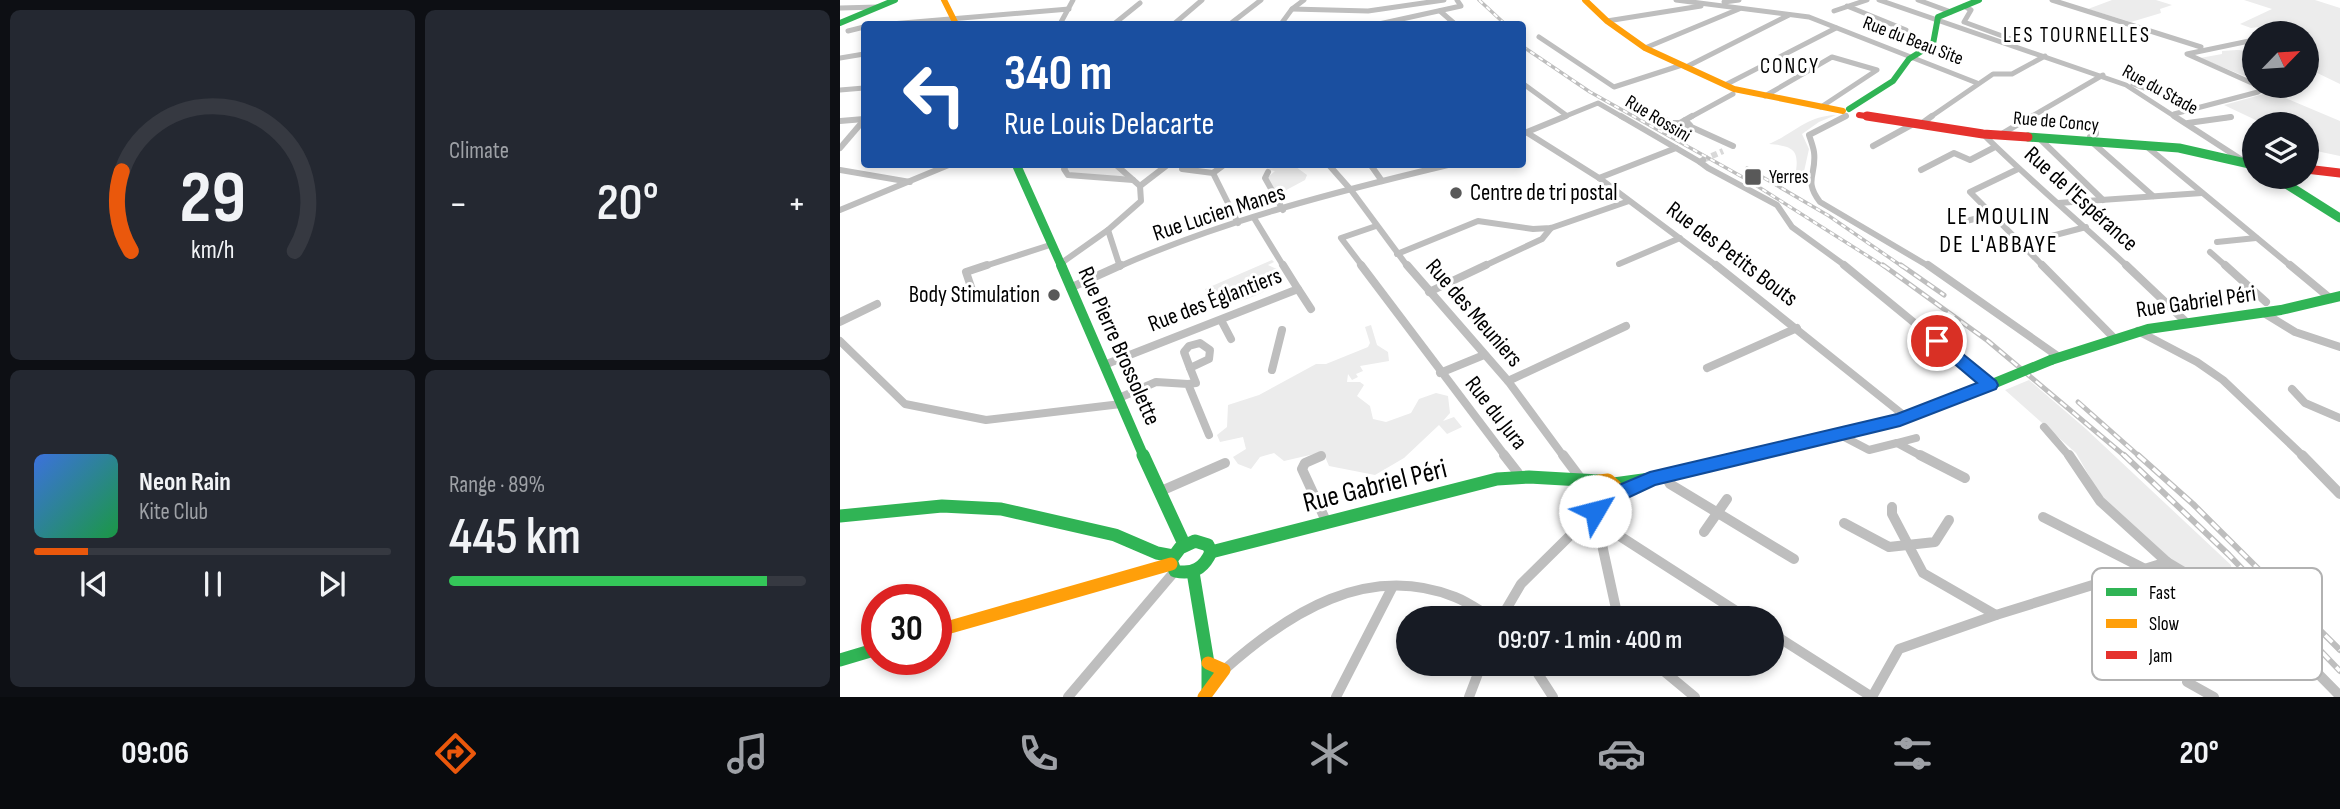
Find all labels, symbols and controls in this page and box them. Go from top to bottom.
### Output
street label: Rue du Beau Site [1860,11,1966,71]
north arrow [2242,21,2319,98]
map controls [2242,21,2319,189]
district label: LES TOURNELLES [2003,23,2151,48]
text: 340 m [1004,45,1112,104]
icon: left [889,49,980,140]
district label: CONCY [1760,54,1820,79]
street label: Rue du Stade [2118,60,2202,120]
street label: Rue Rossini [1621,90,1695,148]
text: Rue Louis Delacarte [1004,105,1214,144]
street label: Rue de Concy [2012,107,2100,137]
button: layers [2242,112,2319,189]
text: Climate [449,137,509,165]
street label: Rue de l'Espérance [2018,141,2144,257]
text: 29 [179,155,246,243]
place label: Yerres [1769,166,1809,189]
marker: Yerres [1743,167,1763,187]
text: 20° [596,172,659,235]
street label: Rue Lucien Manes [1149,178,1289,248]
place label: Centre de tri postal [1470,179,1618,207]
text: − [449,182,468,227]
text: + [787,182,806,227]
marker: Centre de tri postal [1448,185,1464,201]
street label: Rue des Petits Bouts [1661,195,1803,313]
district label: LE MOULIN DE L'ABBAYE [1939,202,2059,259]
text: km/h [191,235,234,266]
street label: Rue des Meuniers [1419,253,1529,373]
street label: Rue Pierre Brossolette [1072,262,1166,430]
street label: Rue des Églantiers [1144,262,1286,338]
street label: Rue Gabriel Péri [2134,280,2258,324]
place label: Body Stimulation [909,281,1040,309]
marker: Body Stimulation [1046,287,1062,303]
pin [1907,311,1967,371]
icon: arrive [1918,322,1956,360]
street label: Rue du Jura [1459,371,1533,455]
street label: Rue Gabriel Péri [1300,452,1450,520]
text: Neon Rain [139,467,231,498]
text: Range · 89% [449,471,545,499]
position arrow [1558,474,1632,548]
text: Kite Club [139,498,208,526]
text: 445 km [449,506,581,569]
icon: previous [75,565,113,603]
icon: pause [194,565,232,603]
icon: next [313,565,351,603]
legend [2092,568,2322,680]
text: Fast [2149,582,2176,605]
speed limit sign: 30 [861,584,952,675]
text: Slow [2149,613,2179,636]
text: 09:07 · 1 min · 400 m [1498,625,1682,656]
text: Jam [2148,645,2172,668]
icon: directions [431,729,480,778]
icon: music [723,729,772,778]
icon: phone [1014,729,1063,778]
icon: climate [1305,729,1354,778]
icon: car [1597,729,1646,778]
icon: filters [1888,729,1937,778]
text: 09:06 [121,734,189,773]
text: 20° [2179,734,2219,773]

